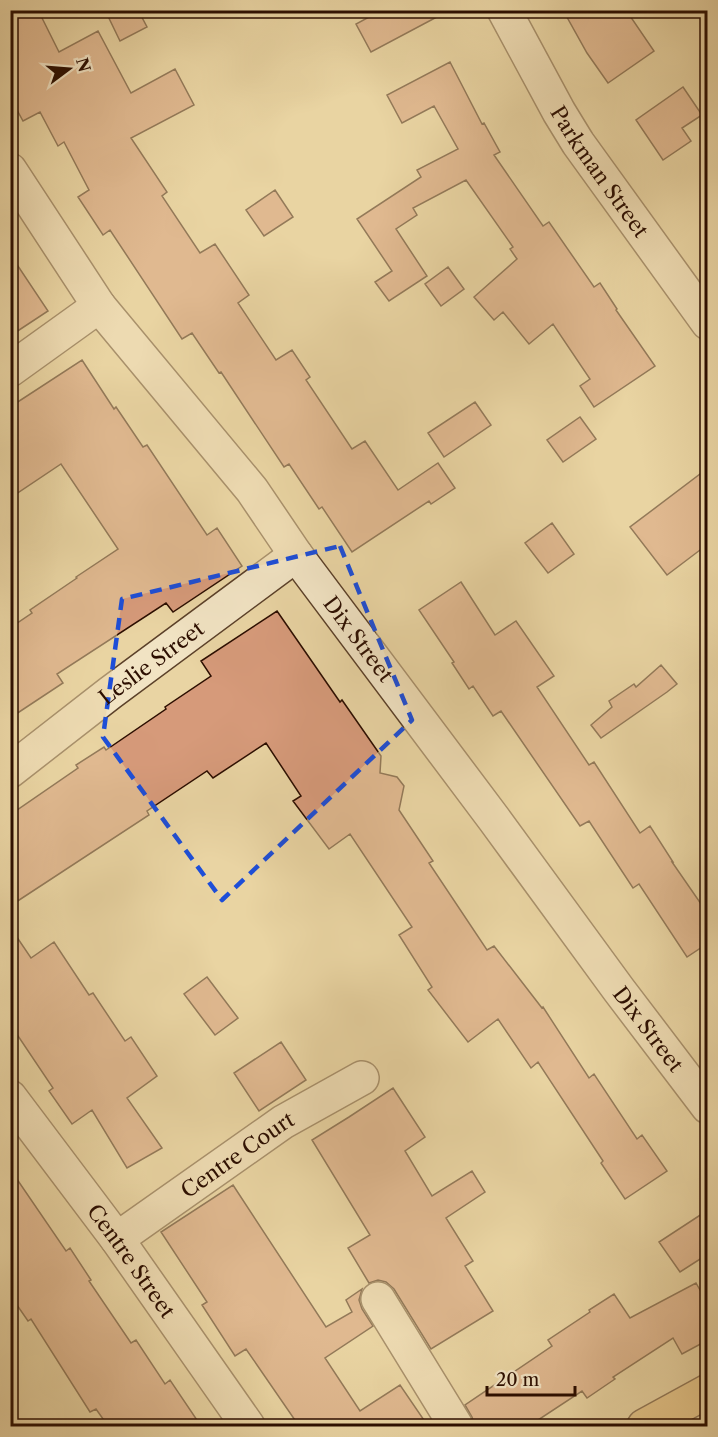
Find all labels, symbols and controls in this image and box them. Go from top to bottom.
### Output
north arrow [39,39,99,99]
text: N [72,55,95,74]
street label: Parkman Street [546,101,655,242]
street label: Dix Street [319,591,399,687]
street label: Leslie Street [94,615,209,710]
street label: Dix Street [608,981,689,1077]
street label: Centre Court [176,1106,299,1203]
street label: Centre Street [82,1199,181,1323]
scale bar [487,1359,576,1397]
text: 20 m [496,1369,540,1391]

